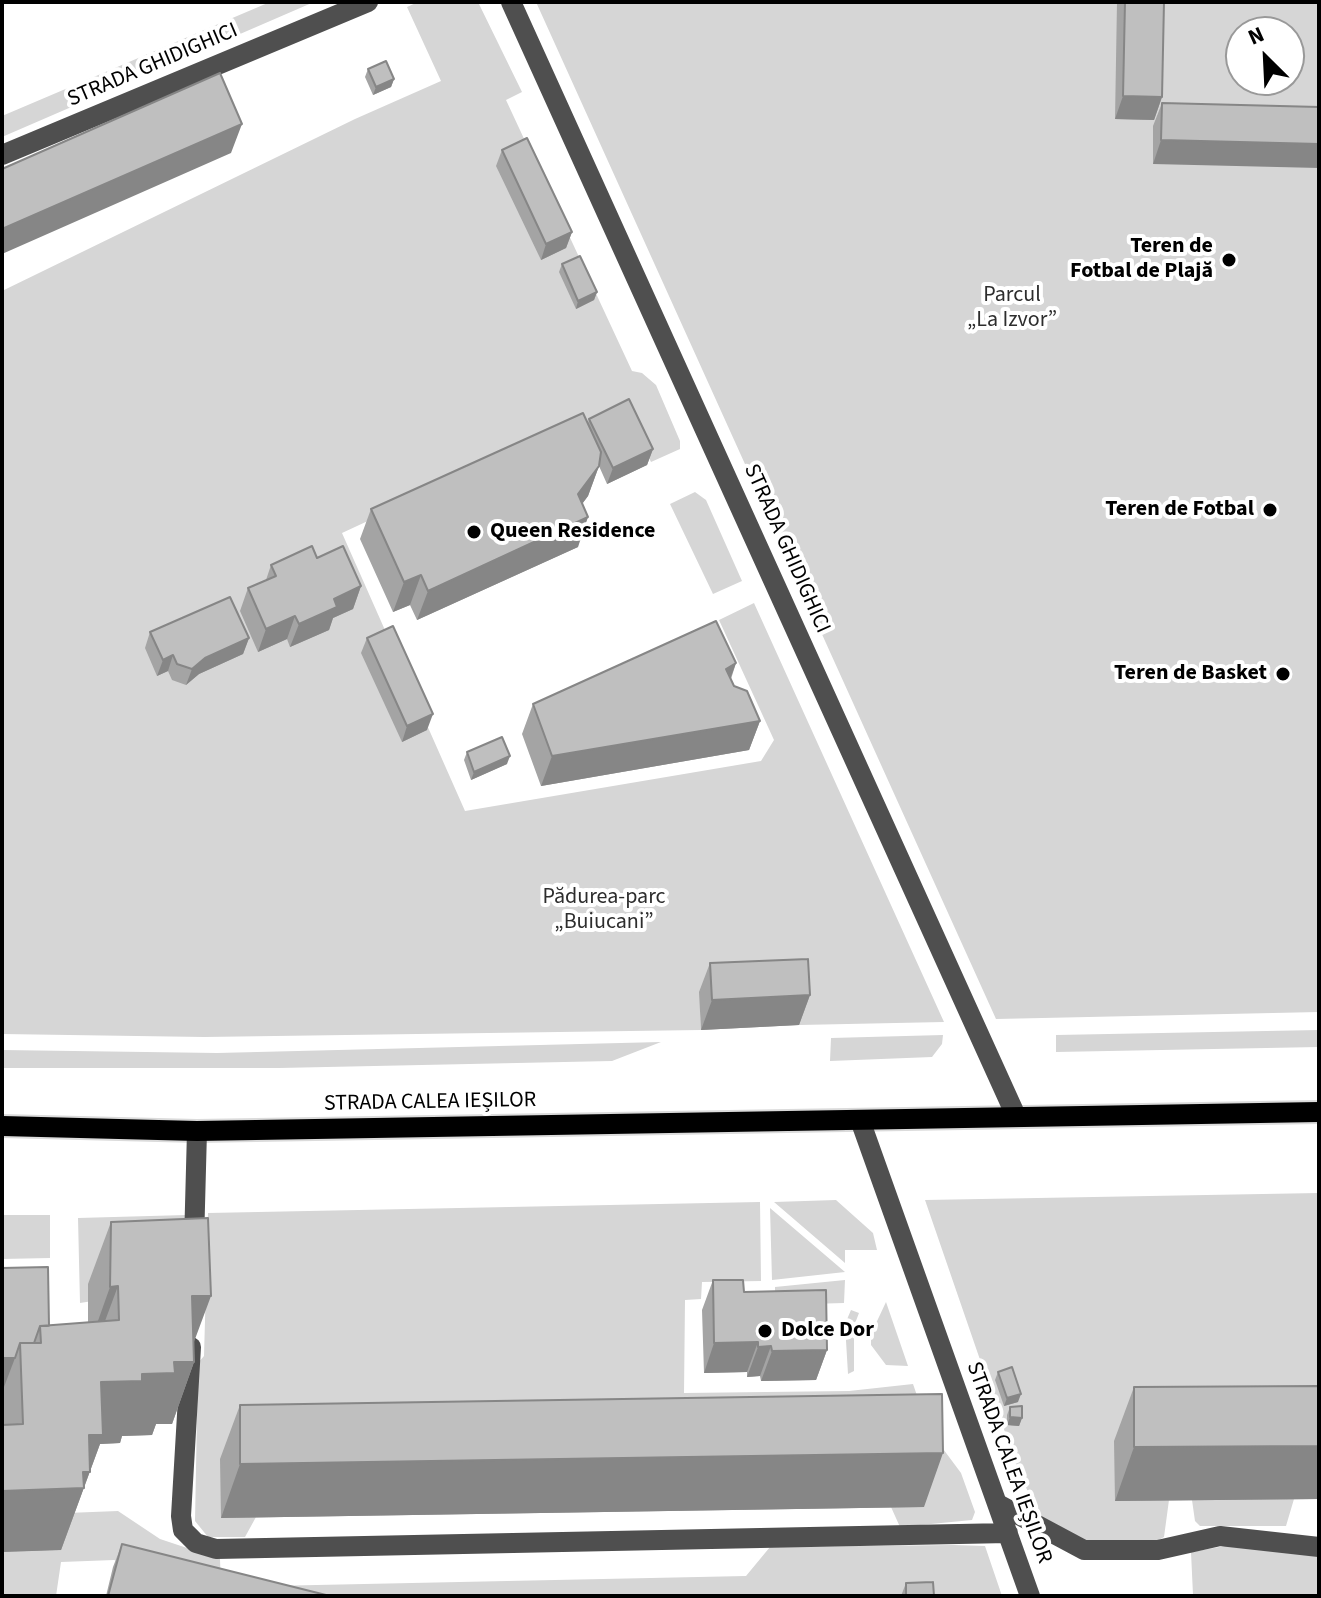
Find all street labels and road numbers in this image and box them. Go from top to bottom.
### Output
street label: STRADA GHIDIGHICI [64,18,242,114]
street label: STRADA GHIDIGHICI [737,460,835,638]
street label: STRADA CALEA IEȘILOR [324,1088,536,1118]
street label: STRADA CALEA IEȘILOR [959,1359,1057,1567]

